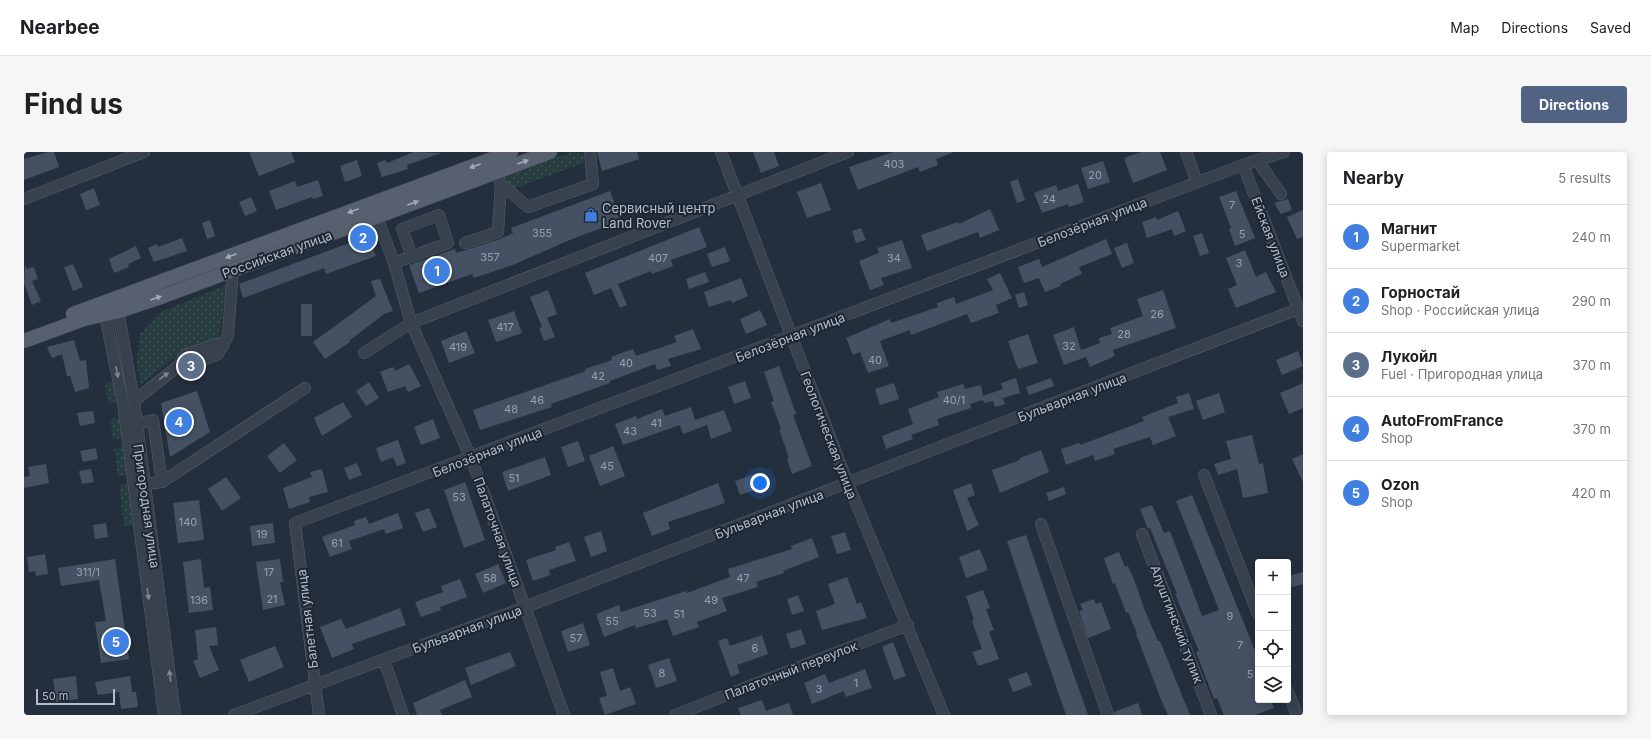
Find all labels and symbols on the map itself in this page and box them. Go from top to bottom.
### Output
house number: 403 [884,157,905,171]
one-way arrow [518,159,530,165]
one-way arrow [468,163,480,169]
house number: 20 [1088,168,1102,182]
house number: 24 [1042,192,1056,206]
street label: Белозёрная улица [1035,194,1149,250]
street label: Ейская улица [1248,194,1294,280]
house number: 7 [1229,198,1235,212]
one-way arrow [408,199,420,205]
place label: Сервисный центр Land Rover [602,200,715,231]
shop icon: Сервисный центр Land Rover [583,207,599,223]
one-way arrow [346,208,358,214]
pin: 2 [350,223,376,253]
house number: 355 [532,226,552,240]
street label: Российская улица [220,227,334,281]
house number: 5 [1239,227,1246,241]
house number: 357 [480,250,500,264]
house number: 407 [648,251,668,265]
house number: 34 [887,251,901,265]
one-way arrow [225,254,237,260]
pin: 1 [424,256,450,286]
house number: 3 [1236,256,1243,270]
one-way arrow [150,295,162,301]
house number: 26 [1150,307,1164,321]
street label: Белозёрная улица [733,309,847,365]
house number: 417 [496,320,514,334]
house number: 28 [1117,327,1131,341]
house number: 32 [1062,339,1076,353]
house number: 419 [449,340,467,354]
pin: 3 [178,351,204,381]
house number: 40 [868,353,882,367]
house number: 40 [619,356,633,370]
one-way arrow [114,366,120,378]
house number: 42 [591,369,605,383]
street label: Геологическая улица [797,369,861,501]
street label: Бульварная улица [1015,369,1129,425]
one-way arrow [158,372,169,381]
house number: 46 [530,393,544,407]
house number: 40/1 [943,393,965,407]
house number: 48 [504,402,518,416]
pin: 4 [166,407,192,437]
house number: 41 [650,416,662,430]
street label: Белозёрная улица [430,424,544,480]
house number: 43 [623,424,637,438]
street label: Пригородная улица [130,443,164,569]
house number: 45 [600,459,614,473]
house number: 51 [508,471,520,485]
your location [750,473,770,493]
street label: Палаточная улица [471,475,525,589]
street label: Бульварная улица [712,486,826,542]
house number: 53 [452,490,466,504]
house number: 140 [179,515,197,529]
house number: 19 [256,527,268,541]
house number: 61 [331,536,343,550]
street label: Алуштинский тупик [1147,563,1207,685]
house number: 311/1 [76,565,100,579]
house number: 17 [264,565,274,579]
street label: Балетная улица [293,568,321,670]
house number: 58 [483,571,497,585]
house number: 47 [736,571,750,585]
one-way arrow [145,588,151,600]
house number: 21 [266,592,278,606]
house number: 136 [190,593,208,607]
house number: 49 [704,593,718,607]
street label: Бульварная улица [410,602,524,656]
house number: 53 [643,606,657,620]
house number: 51 [673,607,685,621]
house number: 9 [1227,609,1234,623]
house number: 55 [605,614,619,628]
pin: 5 [103,627,129,657]
house number: 57 [570,631,582,645]
street label: Палаточный переулок [722,637,860,703]
house number: 7 [1237,638,1243,652]
house number: 6 [752,641,759,655]
house number: 8 [659,666,666,680]
house number: 5 [1247,667,1254,681]
one-way arrow [167,670,173,682]
house number: 1 [854,676,858,690]
house number: 3 [816,682,823,696]
scale bar [36,687,115,706]

